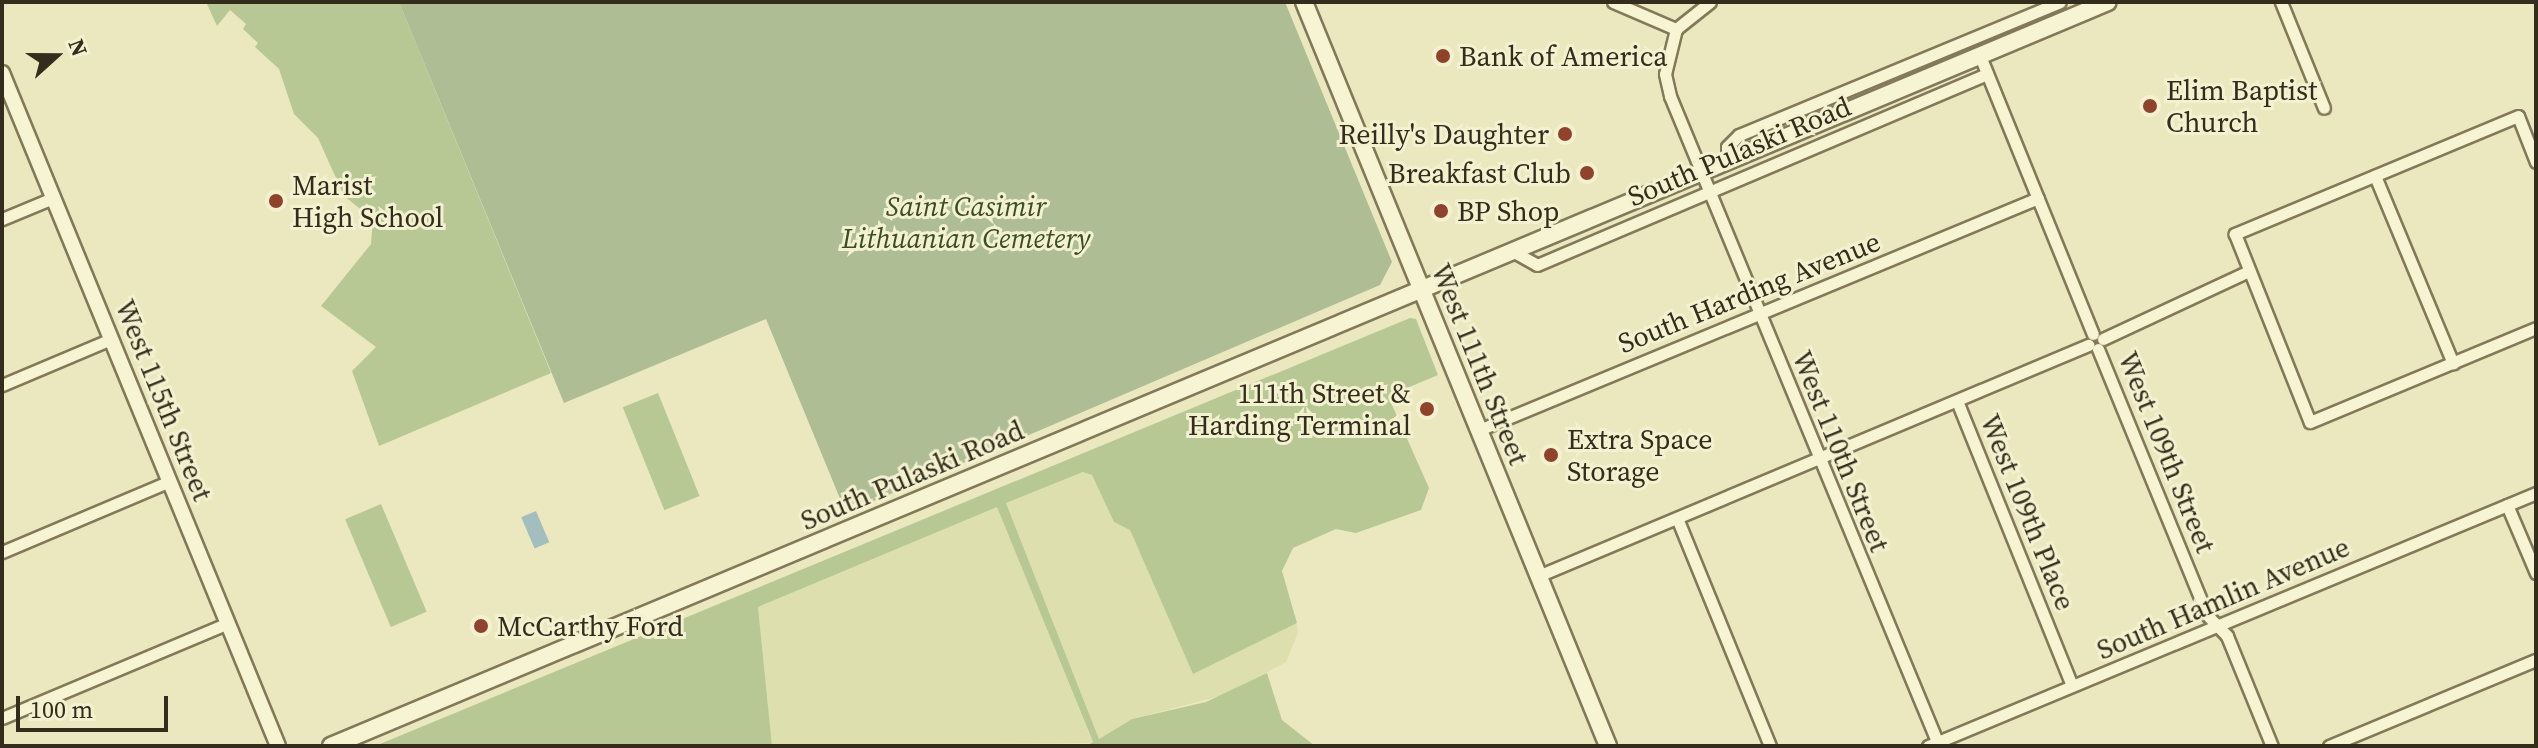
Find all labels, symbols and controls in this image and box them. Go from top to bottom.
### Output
north arrow [16,16,96,96]
text: N [62,35,95,60]
place label: Bank of America [1459,39,1668,73]
marker: Bank of America [1434,47,1452,65]
place label: Elim Baptist Church [2166,73,2317,139]
street label: South Pulaski Road [1623,89,1855,213]
marker: Elim Baptist Church [2141,97,2159,115]
place label: Reilly's Daughter [1338,117,1549,151]
marker: Reilly's Daughter [1556,125,1574,143]
place label: Breakfast Club [1388,156,1571,190]
marker: Breakfast Club [1578,164,1596,182]
place label: Marist High School [292,168,443,234]
park label: Saint Casimir Lithuanian Cemetery [842,189,1090,255]
marker: Marist High School [267,192,285,210]
place label: BP Shop [1457,194,1559,228]
marker: BP Shop [1432,202,1450,220]
street label: South Harding Avenue [1613,224,1885,360]
street label: West 111th Street [1424,259,1536,469]
street label: West 115th Street [108,295,220,505]
street label: West 110th Street [1785,346,1897,556]
street label: West 109th Street [2111,347,2223,557]
place label: 111th Street & Harding Terminal [1187,376,1411,442]
marker: 111th Street & Harding Terminal [1418,400,1436,418]
street label: West 109th Place [1973,409,2083,615]
street label: South Pulaski Road [796,413,1028,537]
place label: Extra Space Storage [1567,422,1713,488]
marker: Extra Space Storage [1542,446,1560,464]
street label: South Hamlin Avenue [2092,530,2354,666]
place label: McCarthy Ford [497,609,683,643]
marker: McCarthy Ford [472,617,490,635]
scale bar [20,680,172,730]
text: 100 m [30,693,93,726]

